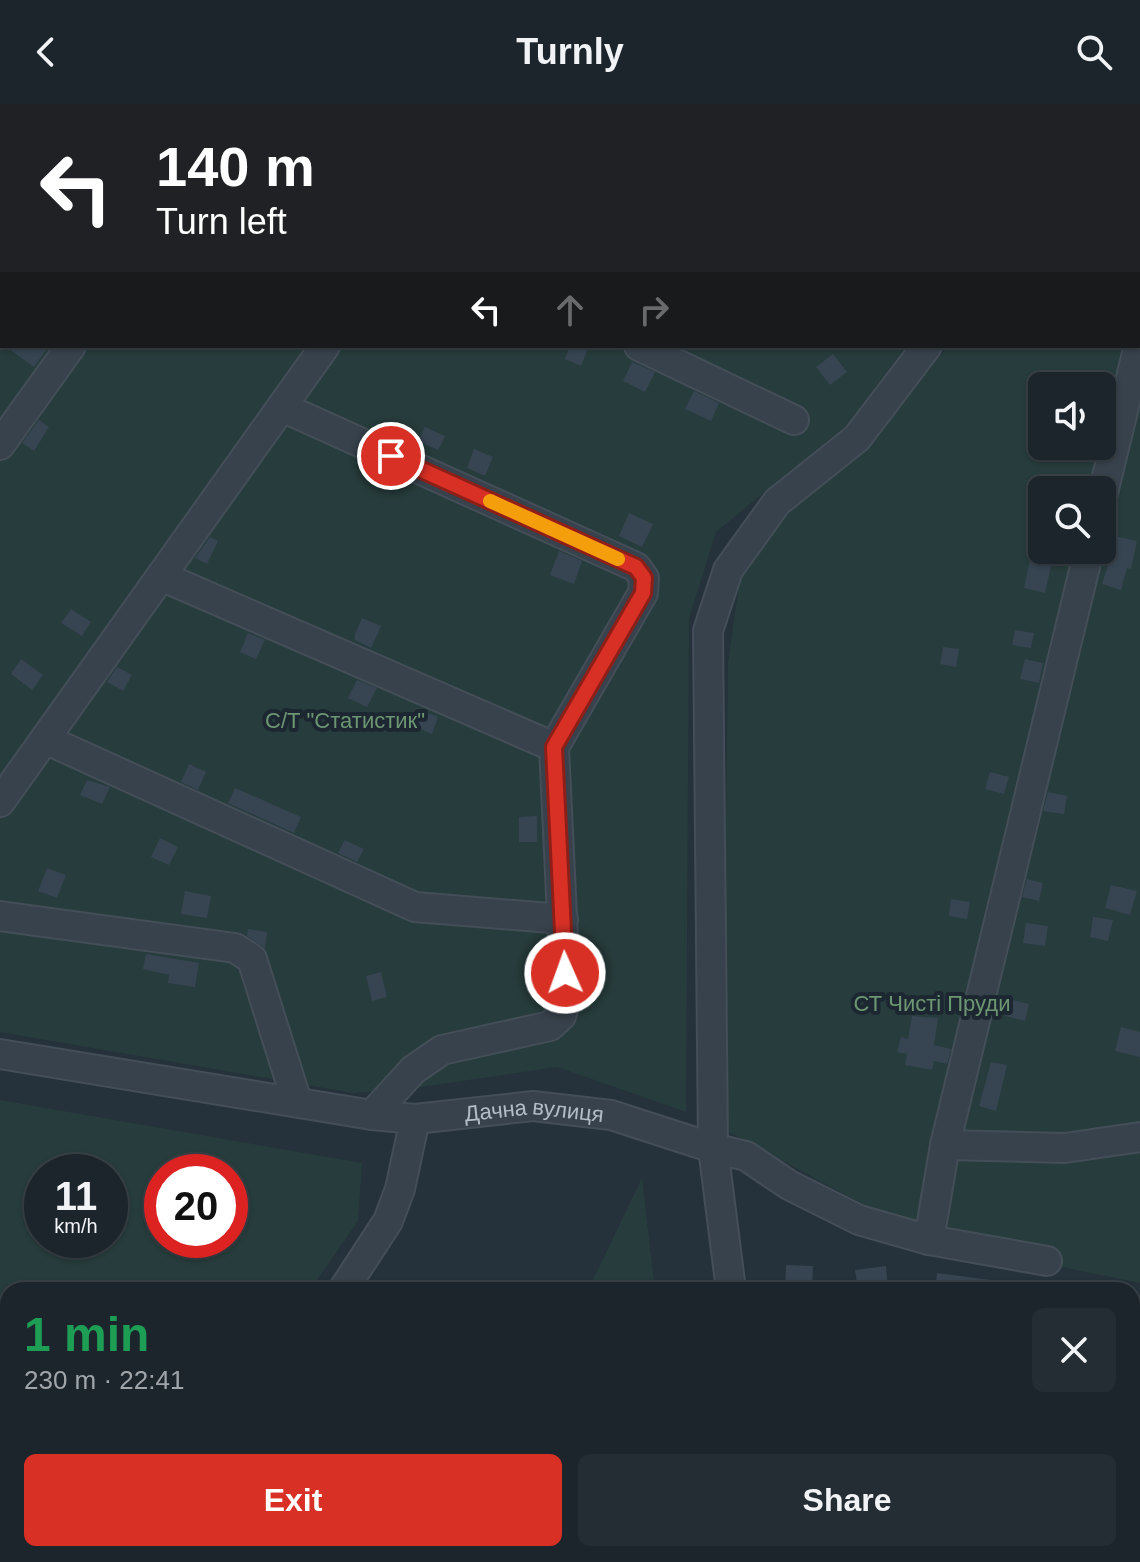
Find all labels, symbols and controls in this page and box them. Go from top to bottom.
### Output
icon: back [24,30,68,74]
icon: search [1072,30,1116,74]
text: Turnly [516,31,624,72]
text: 140 m [156,135,315,198]
icon: left [24,136,128,240]
text: Turn left [156,201,287,242]
icon: left [464,288,508,332]
icon: ahead [548,288,592,332]
icon: right [632,288,676,332]
map controls [1028,372,1116,564]
button: sound [1028,372,1116,460]
pin [357,422,425,490]
icon: arrive [369,434,413,478]
button: search [1028,476,1116,564]
park label: С/Т "Статистик" [265,708,425,733]
position arrow [523,931,607,1015]
park label: СТ Чисті Пруди [854,991,1010,1016]
street label: Дачна вулиця [463,1094,605,1127]
speed limit sign: 20 [144,1154,248,1258]
text: 11 [55,1174,97,1218]
text: km/h [54,1215,98,1237]
text: 1 min [24,1308,149,1361]
button: close [1032,1308,1116,1392]
text: 230 m · 22:41 [24,1365,184,1395]
button: Exit [24,1454,562,1546]
button: Share [578,1454,1116,1546]

